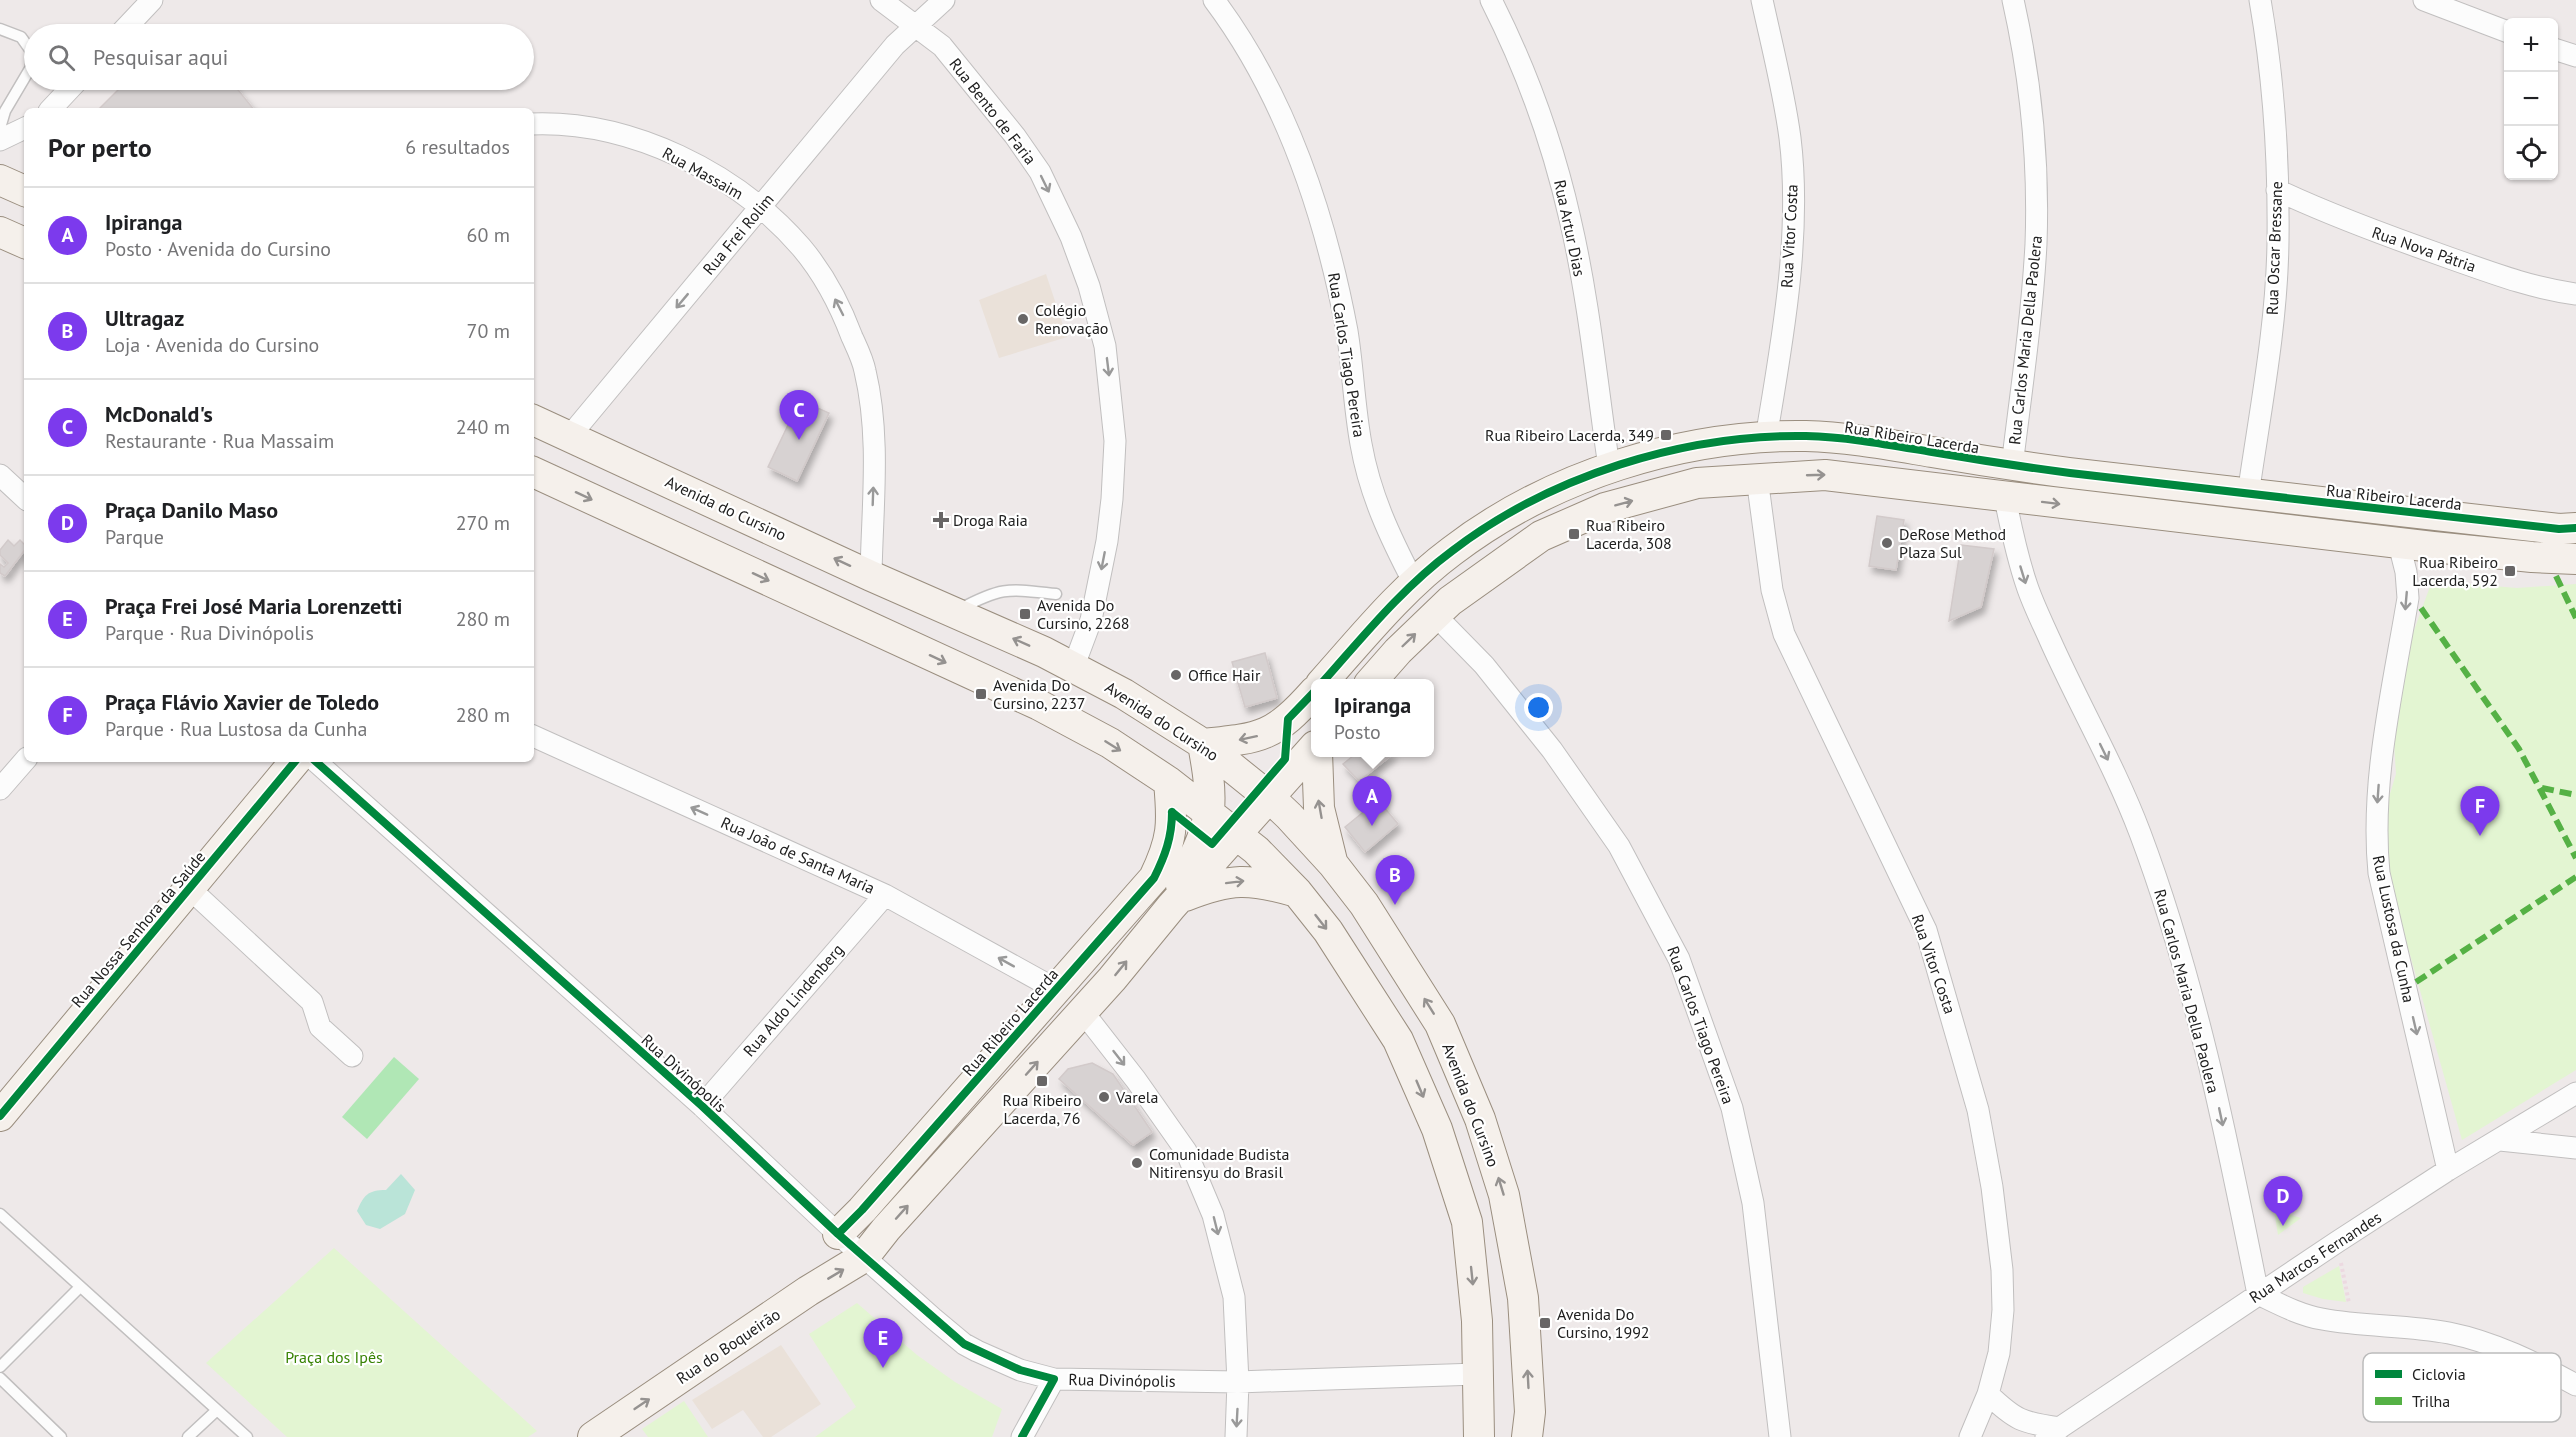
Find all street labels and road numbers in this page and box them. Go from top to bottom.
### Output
street label: Rua Bento de Faria [945,54,1041,168]
street label: Rua Massaim [659,143,747,203]
street label: Rua Artur Dias [1550,178,1590,278]
street label: Rua Oscar Bressane [2262,181,2286,315]
street label: Rua Vitor Costa [1776,184,1802,288]
street label: Rua Frei Rolim [698,189,778,279]
street label: Rua Nova Pátria [2369,222,2479,276]
street label: Rua Carlos Maria Della Paolera [2004,234,2046,446]
street label: Rua Carlos Tiago Pereira [1324,271,1370,439]
street label: Rua Ribeiro Lacerda [1843,416,1981,458]
street label: Avenida do Cursino [662,471,790,545]
street label: Rua Ribeiro Lacerda [2325,480,2463,514]
street label: Avenida do Cursino [1102,677,1222,765]
street label: Rua João de Santa Maria [718,812,878,898]
street label: Rua Nossa Senhora da Saúde [67,847,209,1011]
street label: Rua Lustosa da Cunha [2369,854,2419,1004]
street label: Rua Carlos Maria Della Paolera [2150,887,2224,1095]
street label: Rua Vitor Costa [1908,912,1960,1016]
street label: Rua Aldo Lindenberg [739,940,847,1060]
street label: Rua Carlos Tiago Pereira [1663,943,1739,1107]
street label: Rua Ribeiro Lacerda [958,964,1062,1080]
street label: Rua Divinópolis [637,1030,731,1116]
street label: Avenida do Cursino [1438,1040,1504,1170]
street label: Rua Marcos Fernandes [2245,1207,2385,1307]
street label: Rua do Boqueirão [672,1304,784,1388]
street label: Rua Divinópolis [1068,1369,1176,1391]

